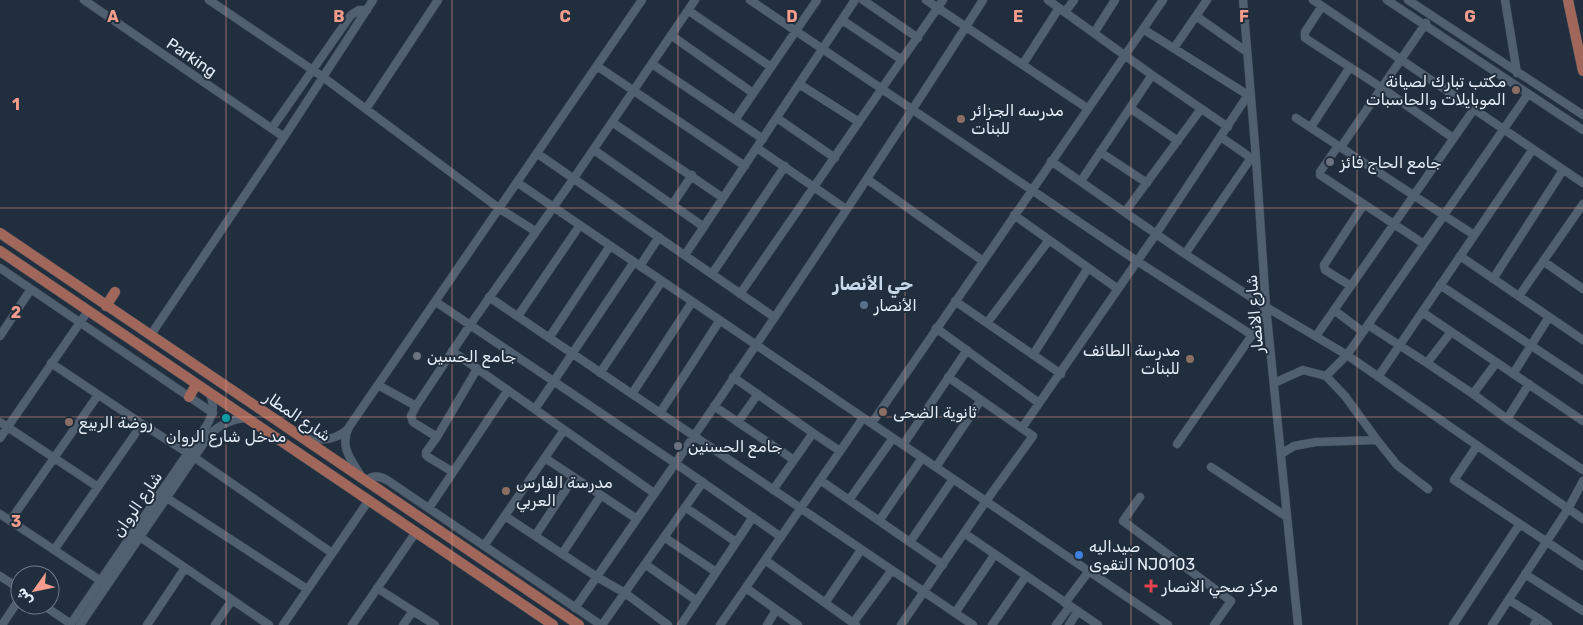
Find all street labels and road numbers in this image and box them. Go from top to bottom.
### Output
street label: Parking [163,34,220,81]
street label: شارع الانصار [1242,274,1269,355]
street label: شارع المطار [259,387,335,447]
street label: شارع الروان [109,468,168,542]

